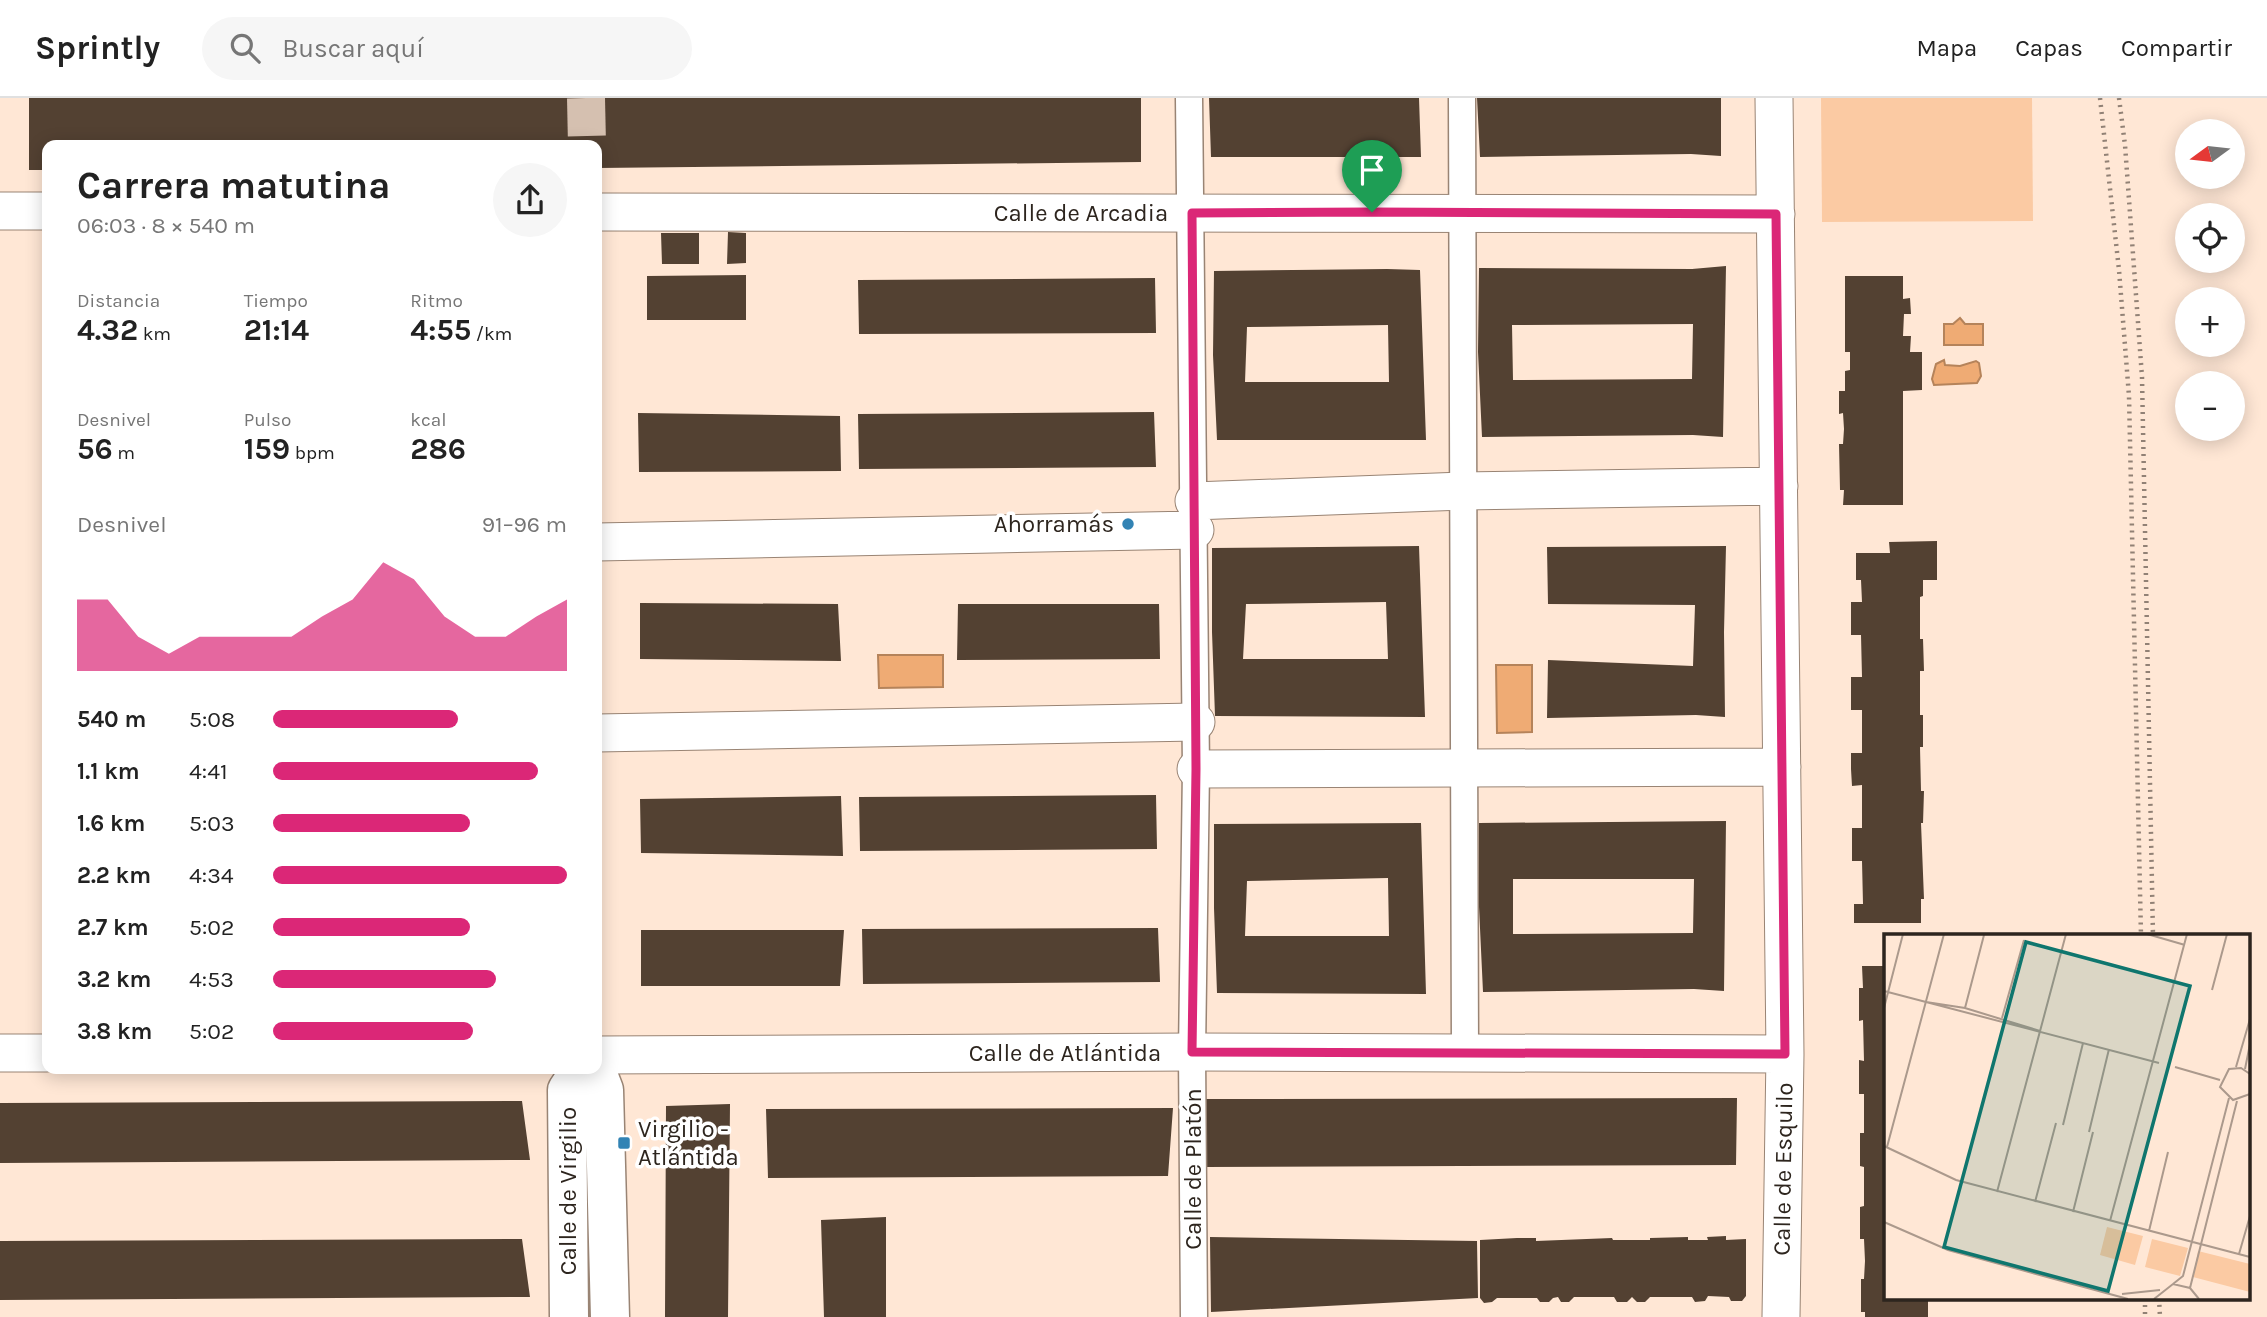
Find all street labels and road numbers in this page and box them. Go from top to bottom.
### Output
street label: Calle de Arcadia [994,199,1168,227]
street label: Calle de Atlántida [969,1039,1161,1067]
street label: Calle de Esquilo [1767,1082,1799,1256]
street label: Calle de Platón [1179,1088,1207,1250]
street label: Calle de Virgilio [554,1107,582,1275]

